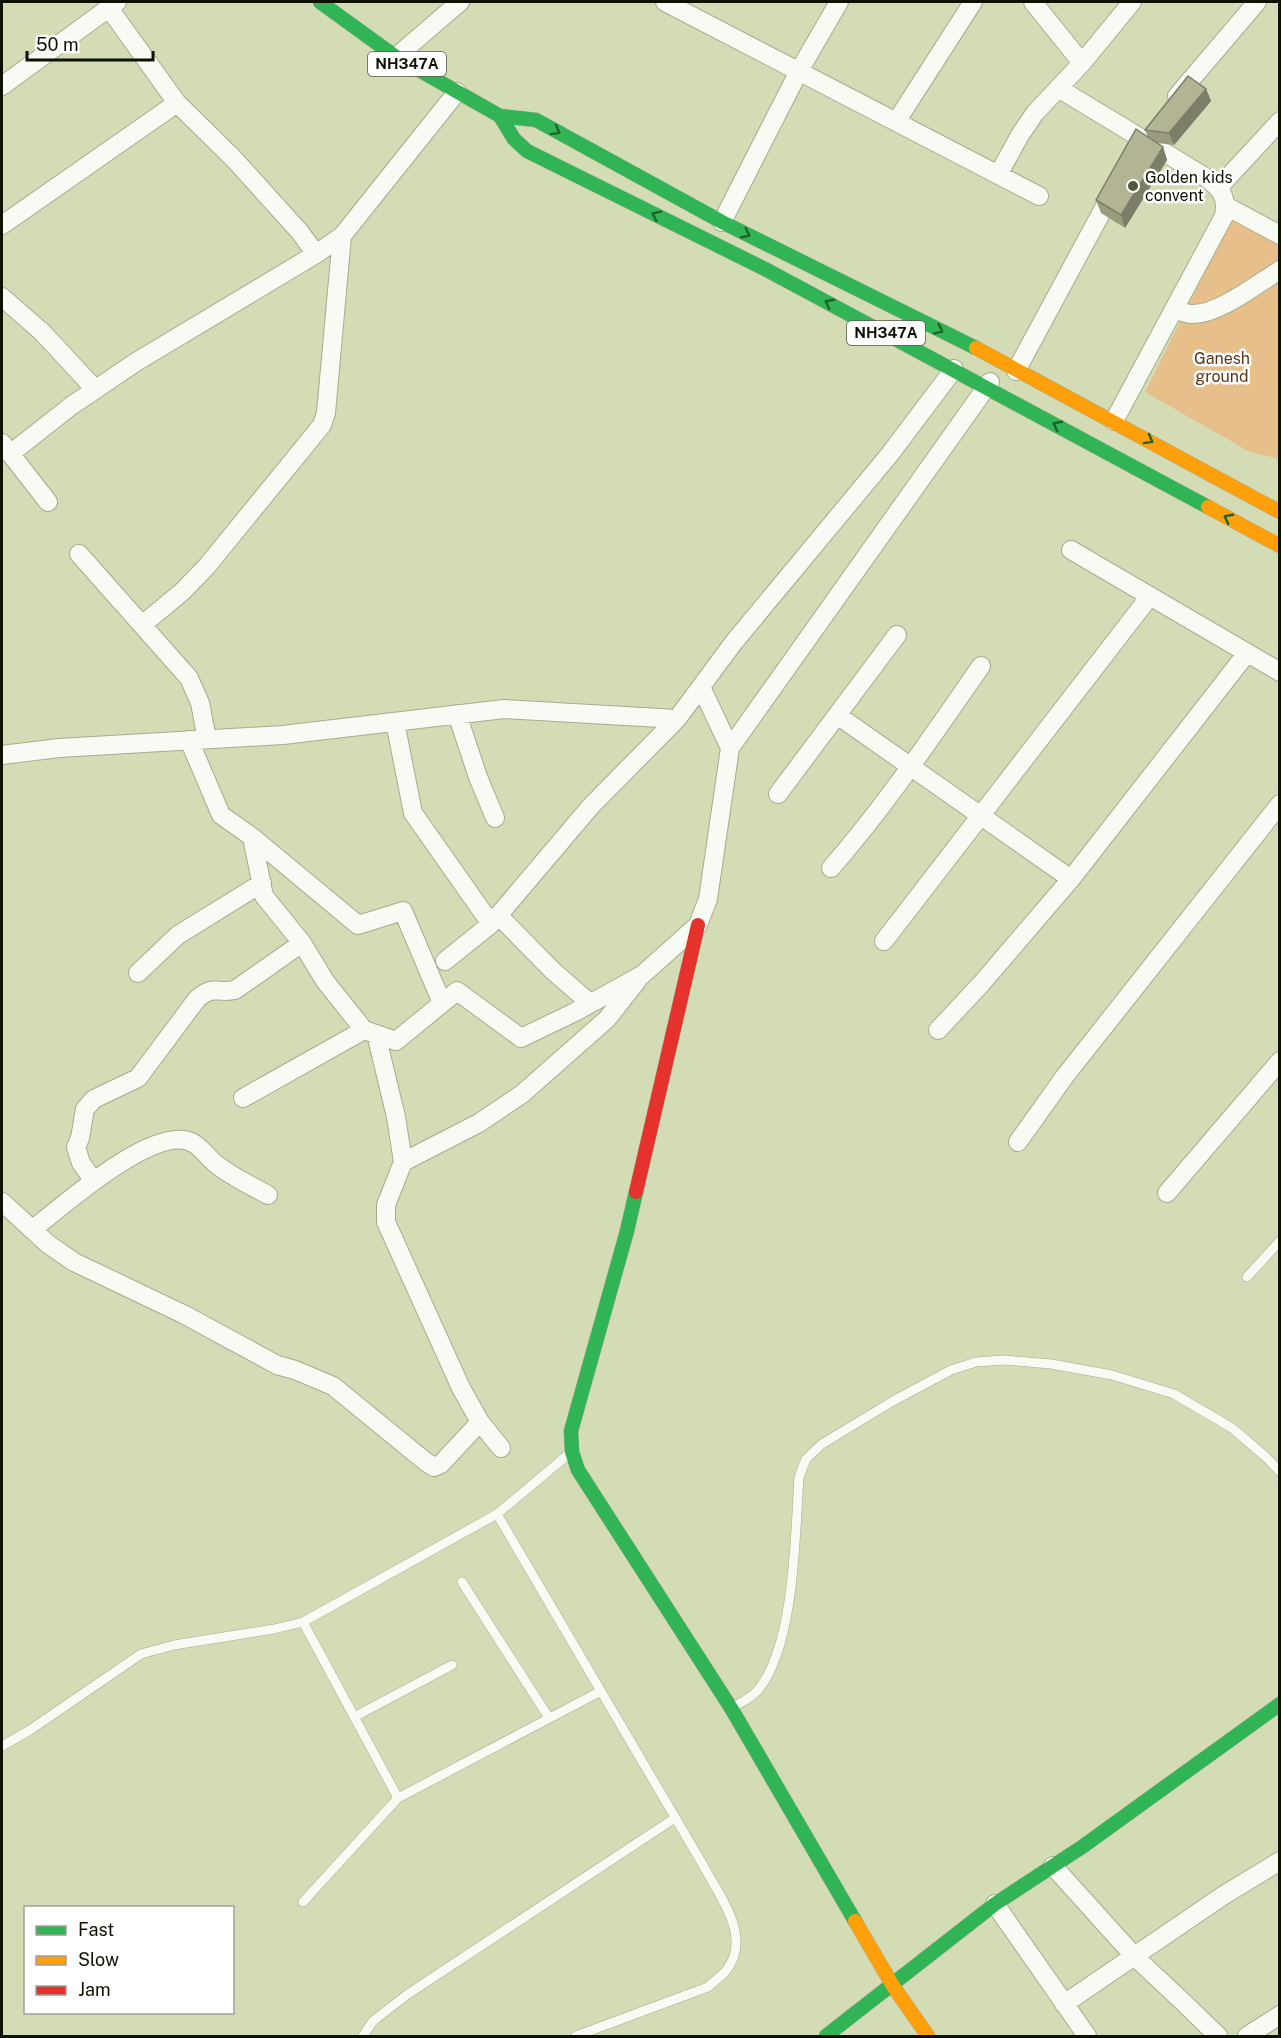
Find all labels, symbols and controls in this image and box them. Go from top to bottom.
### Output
scale bar [27,24,153,62]
text: 50 m [36,34,79,55]
road number: NH347A [368,52,446,76]
one-way arrow [550,124,560,135]
place label: Golden kids convent [1145,168,1233,205]
marker: Golden kids convent [1126,179,1140,193]
one-way arrow [651,210,662,222]
one-way arrow [739,227,750,238]
one-way arrow [825,299,836,310]
road number: NH347A [847,321,925,345]
one-way arrow [933,323,944,334]
park label: Ganesh ground [1194,349,1250,386]
one-way arrow [1053,421,1063,432]
one-way arrow [1143,433,1153,444]
one-way arrow [1224,514,1234,525]
legend [24,1906,234,2014]
text: Fast [78,1919,114,1940]
text: Slow [78,1949,119,1970]
text: Jam [78,1979,111,2000]

